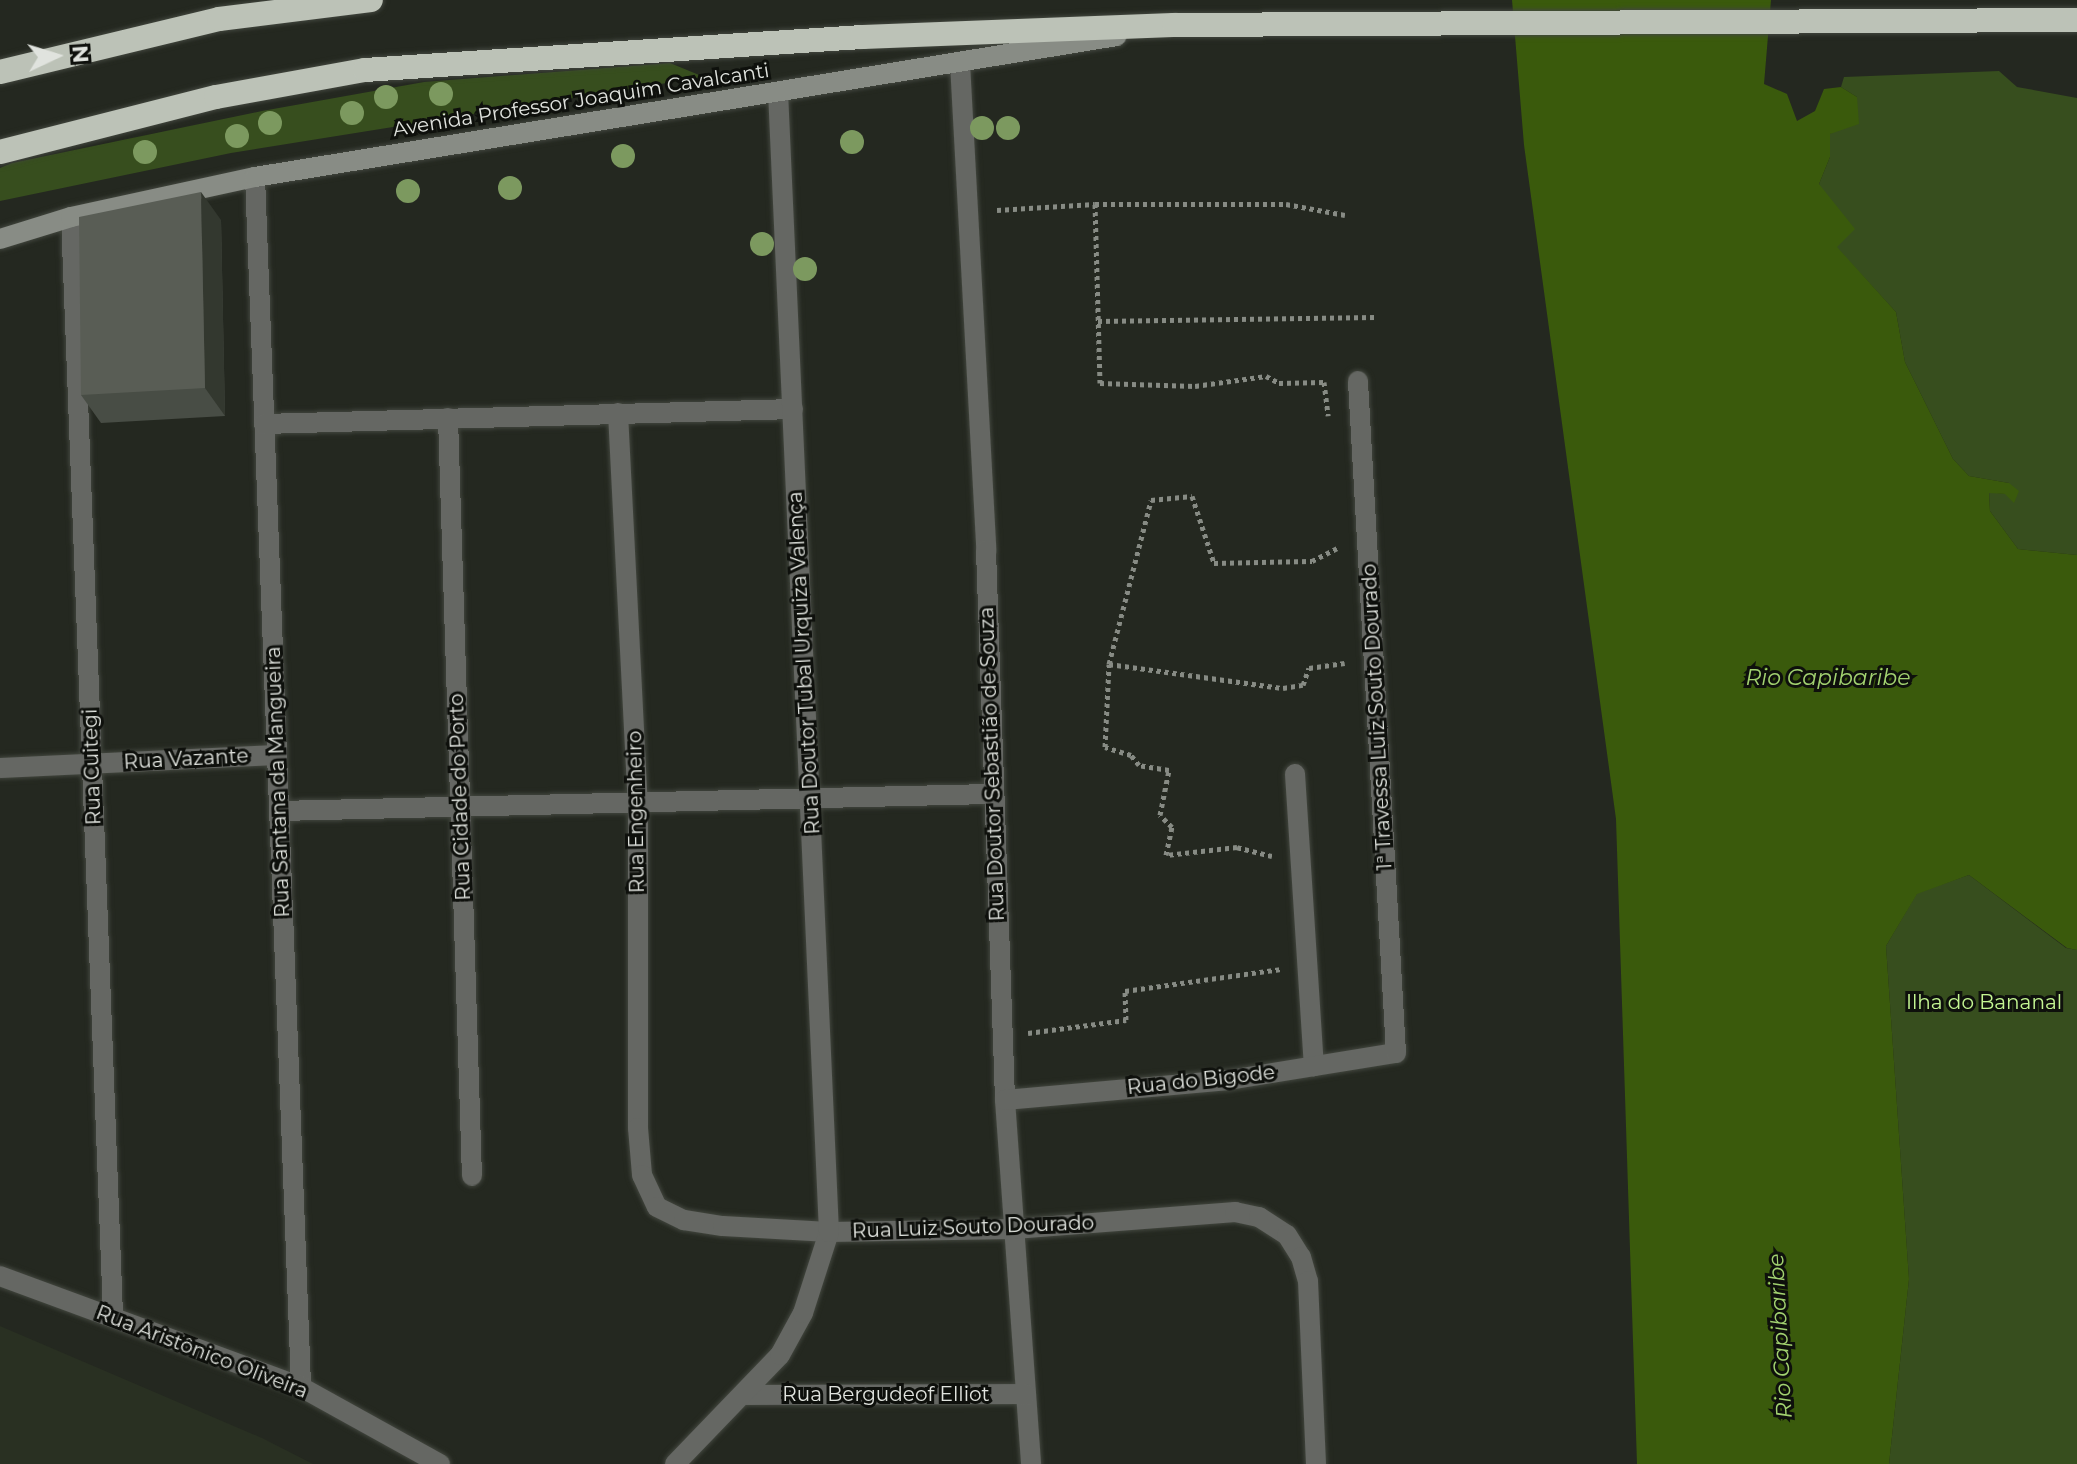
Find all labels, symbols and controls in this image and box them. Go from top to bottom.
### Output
north arrow [16,16,96,96]
text: N [66,44,95,64]
street label: Avenida Professor Joaquim Cavalcanti [391,58,771,142]
street label: Rua Doutor Tubal Urquiza Valença [783,491,825,835]
street label: 1ª Travessa Luiz Souto Dourado [1357,563,1397,871]
street label: Rua Doutor Sebastião de Souza [975,606,1009,922]
street label: Rua Santana da Mangueira [261,646,295,918]
water label: Rio Capibaribe [1745,665,1911,691]
street label: Rua Cidade do Porto [444,693,476,901]
street label: Rua Cuitegi [78,708,106,826]
street label: Rua Engenheiro [623,731,649,893]
street label: Rua Vazante [123,744,249,774]
park label: Ilha do Bananal [1906,990,2062,1014]
street label: Rua do Bigode [1126,1060,1276,1100]
street label: Rua Luiz Souto Dourado [852,1211,1094,1243]
water label: Rio Capibaribe [1762,1253,1798,1419]
street label: Rua Aristônico Oliveira [93,1301,311,1403]
street label: Rua Bergudeof Elliot [782,1382,990,1406]

